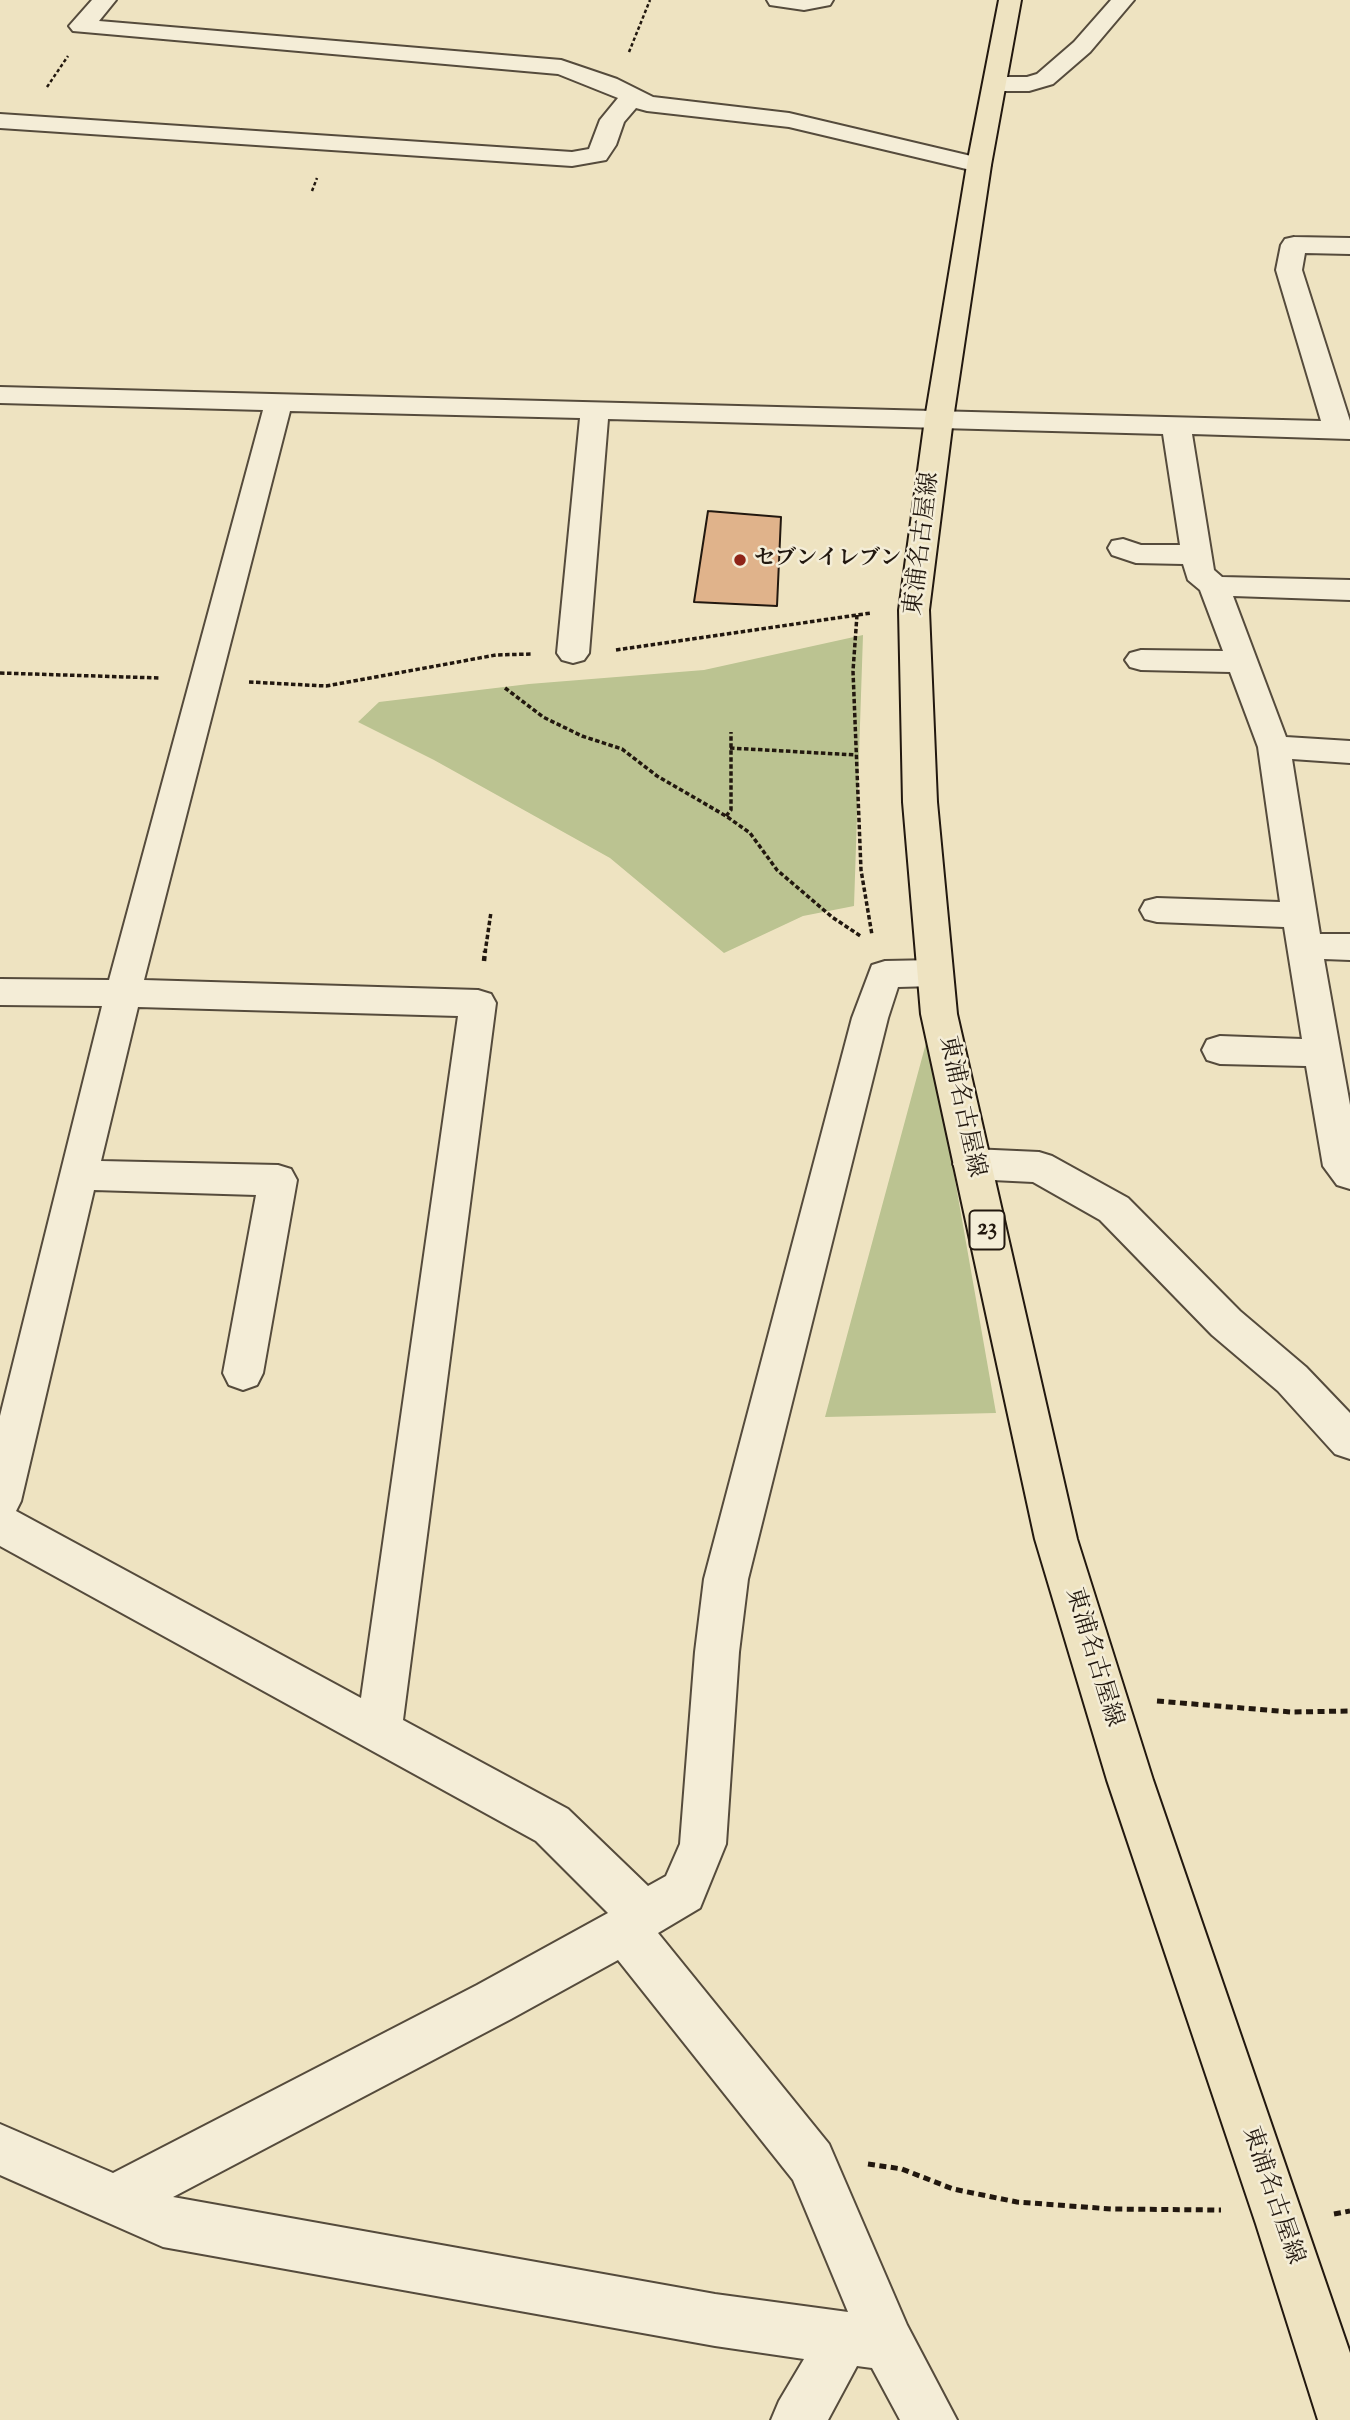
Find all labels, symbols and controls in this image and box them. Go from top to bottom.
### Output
street label: 東浦名古屋線 [901,471,947,617]
place label: セブンイレブン [754,547,901,573]
marker: セブンイレブン [732,552,748,568]
street label: 東浦名古屋線 [931,1034,989,1180]
road number: 23 [970,1210,1004,1250]
street label: 東浦名古屋線 [1057,1585,1127,1731]
street label: 東浦名古屋線 [1234,2123,1308,2269]

